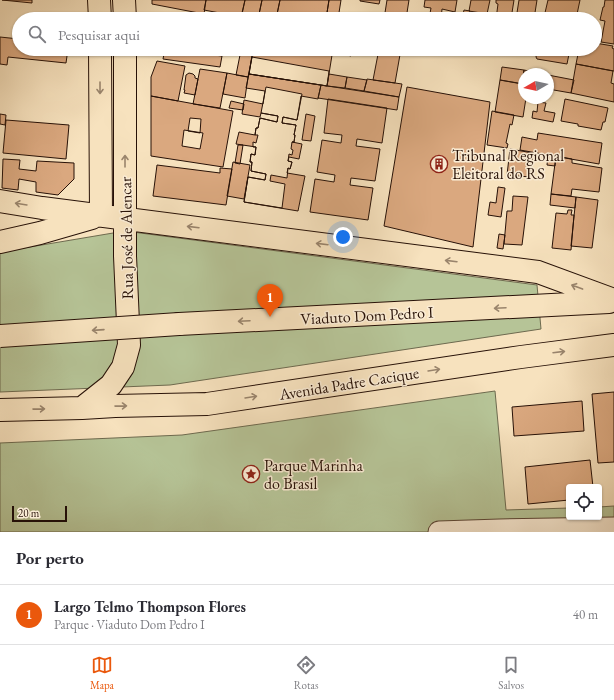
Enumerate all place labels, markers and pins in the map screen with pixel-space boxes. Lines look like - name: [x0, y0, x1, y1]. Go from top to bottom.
- place label: Tribunal Regional Eleitoral do RS: [452, 145, 564, 184]
- building icon: Tribunal Regional Eleitoral do RS: [429, 154, 449, 174]
- pin: 1: [257, 284, 283, 317]
- place label: Parque Marinha do Brasil: [264, 455, 363, 494]
- place icon: Parque Marinha do Brasil: [241, 464, 261, 484]

